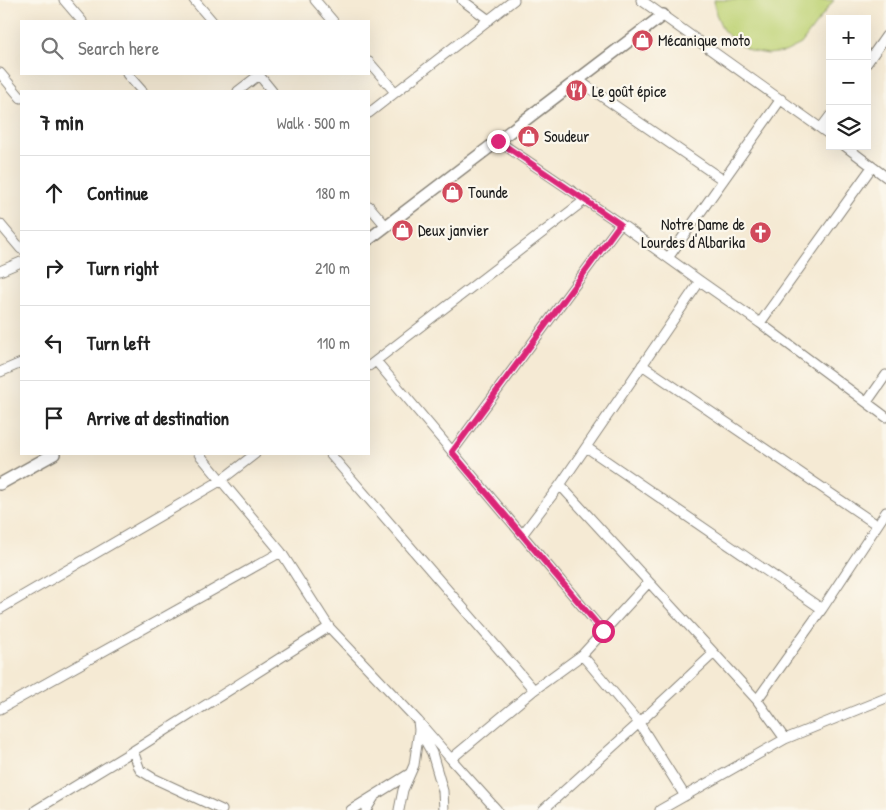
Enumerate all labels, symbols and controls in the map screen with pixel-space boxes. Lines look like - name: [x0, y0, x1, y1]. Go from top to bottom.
- map controls: [826, 15, 871, 150]
- button: +: [826, 15, 871, 60]
- search box: [20, 20, 370, 75]
- shop icon: Mécanique moto: [630, 28, 654, 52]
- place label: Mécanique moto: [658, 29, 751, 51]
- icon: search: [38, 34, 66, 62]
- text: Search here: [78, 35, 159, 61]
- button: −: [826, 60, 871, 105]
- restaurant icon: Le goût épice: [564, 79, 588, 103]
- place label: Le goût épice: [592, 80, 667, 102]
- button: layers: [826, 105, 871, 150]
- text: 7 min: [40, 108, 84, 137]
- text: Walk · 500 m: [277, 112, 350, 134]
- shop icon: Soudeur: [516, 124, 540, 148]
- place label: Soudeur: [544, 125, 589, 147]
- route end: [487, 130, 510, 153]
- icon: ahead: [40, 179, 68, 207]
- text: Continue: [87, 180, 148, 206]
- shop icon: Tounde: [440, 180, 464, 204]
- place label: Tounde: [468, 181, 509, 203]
- text: 180 m: [316, 182, 350, 204]
- place label: Notre Dame de Lourdes d'Albarika: [641, 213, 746, 253]
- shop icon: Deux janvier: [390, 218, 414, 242]
- place label: Deux janvier: [418, 219, 489, 241]
- church icon: Notre Dame de Lourdes d'Albarika: [749, 221, 773, 245]
- icon: right: [40, 254, 68, 282]
- text: Turn right: [87, 255, 158, 281]
- text: 210 m: [315, 257, 350, 279]
- icon: left: [40, 329, 68, 357]
- text: Turn left: [87, 330, 150, 356]
- text: 110 m: [317, 332, 350, 354]
- icon: arrive: [40, 404, 68, 432]
- text: Arrive at destination: [87, 405, 229, 431]
- route start: [592, 620, 615, 643]

